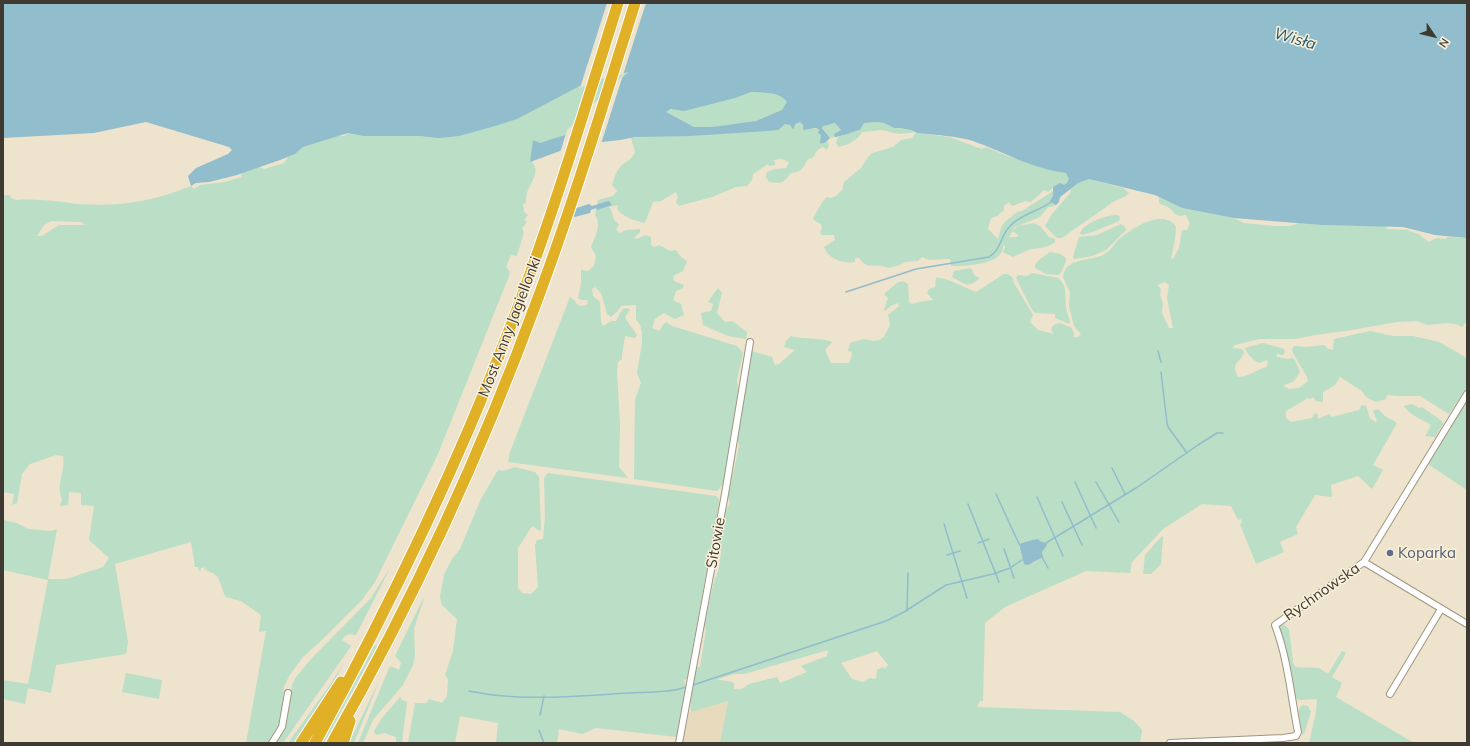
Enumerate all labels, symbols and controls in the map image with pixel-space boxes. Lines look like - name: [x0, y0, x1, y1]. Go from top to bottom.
- north arrow: [1414, 16, 1454, 56]
- water label: Wisła: [1272, 24, 1318, 54]
- text: N: [1436, 35, 1452, 50]
- street label: Most Anny Jagiellonki: [475, 254, 545, 400]
- street label: Sitowie: [703, 516, 729, 570]
- place label: Koparka: [1398, 544, 1456, 562]
- marker: Koparka: [1385, 548, 1395, 558]
- street label: Rychnowska: [1281, 559, 1363, 625]

